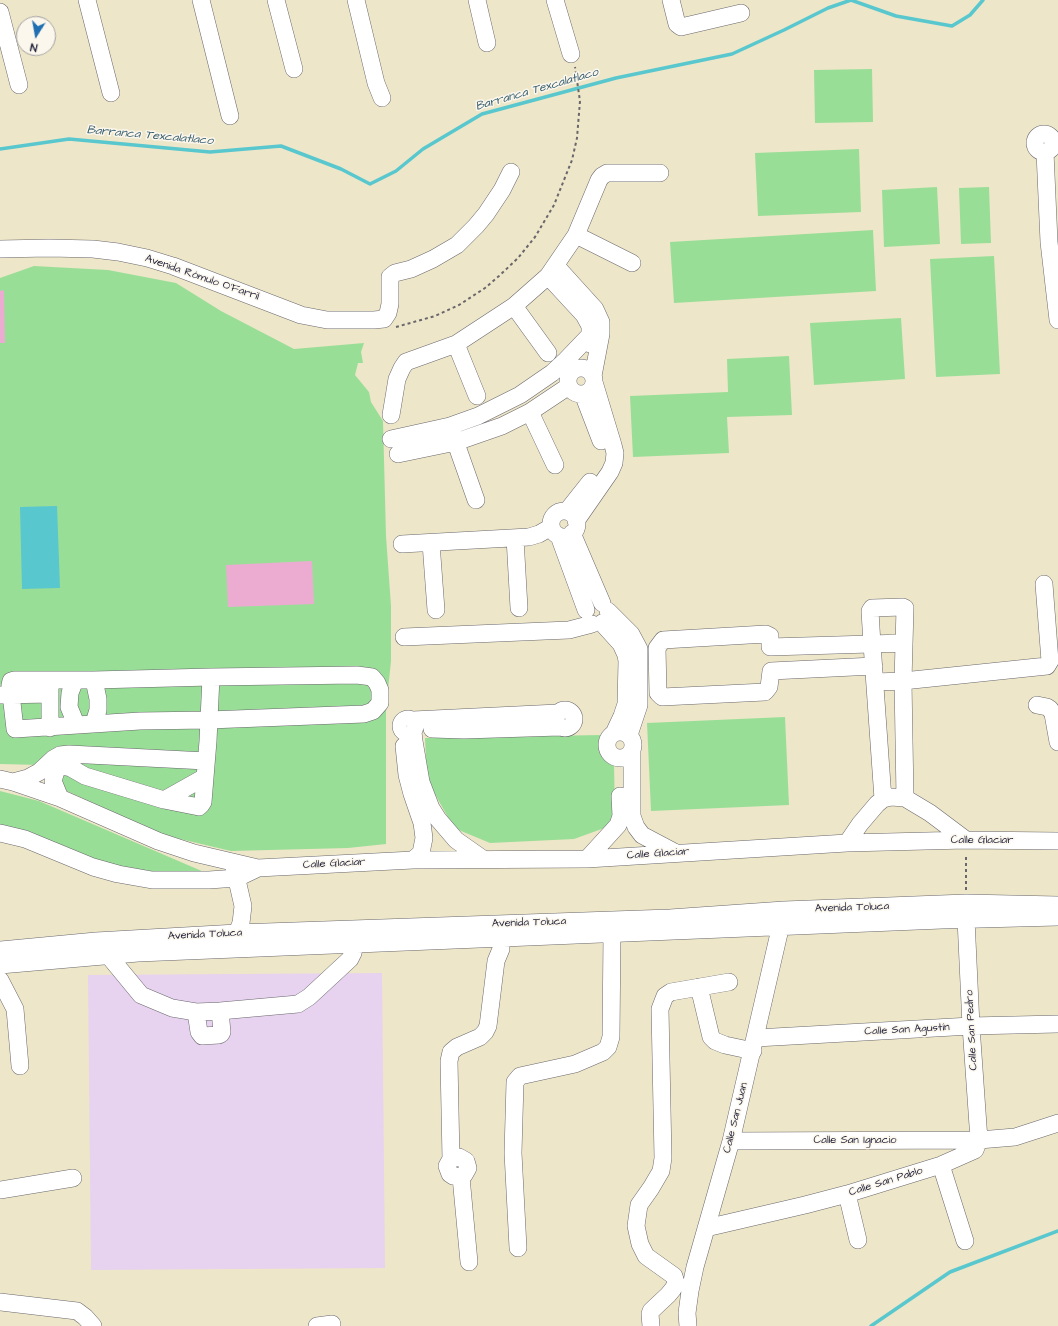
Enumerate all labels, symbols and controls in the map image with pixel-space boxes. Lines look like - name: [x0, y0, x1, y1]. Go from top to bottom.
- north arrow: [16, 16, 56, 56]
- text: N: [29, 39, 39, 55]
- water label: Barranca Texcalatlaco: [474, 66, 600, 114]
- water label: Barranca Texcalatlaco: [86, 123, 214, 149]
- street label: Avenida Rómulo O'Farril: [143, 252, 261, 304]
- street label: Calle Glaciar: [951, 834, 1013, 848]
- street label: Calle Glaciar: [626, 845, 690, 863]
- street label: Calle Glaciar: [302, 856, 366, 872]
- street label: Avenida Toluca: [815, 900, 889, 916]
- street label: Avenida Toluca: [492, 915, 566, 931]
- street label: Avenida Toluca: [167, 926, 243, 944]
- street label: Calle San Pedro: [963, 989, 981, 1071]
- street label: Calle San Agustín: [864, 1021, 950, 1039]
- street label: Calle San Juan: [721, 1081, 751, 1155]
- street label: Calle San Ignacio: [813, 1134, 897, 1148]
- street label: Calle San Pablo: [848, 1165, 924, 1199]

